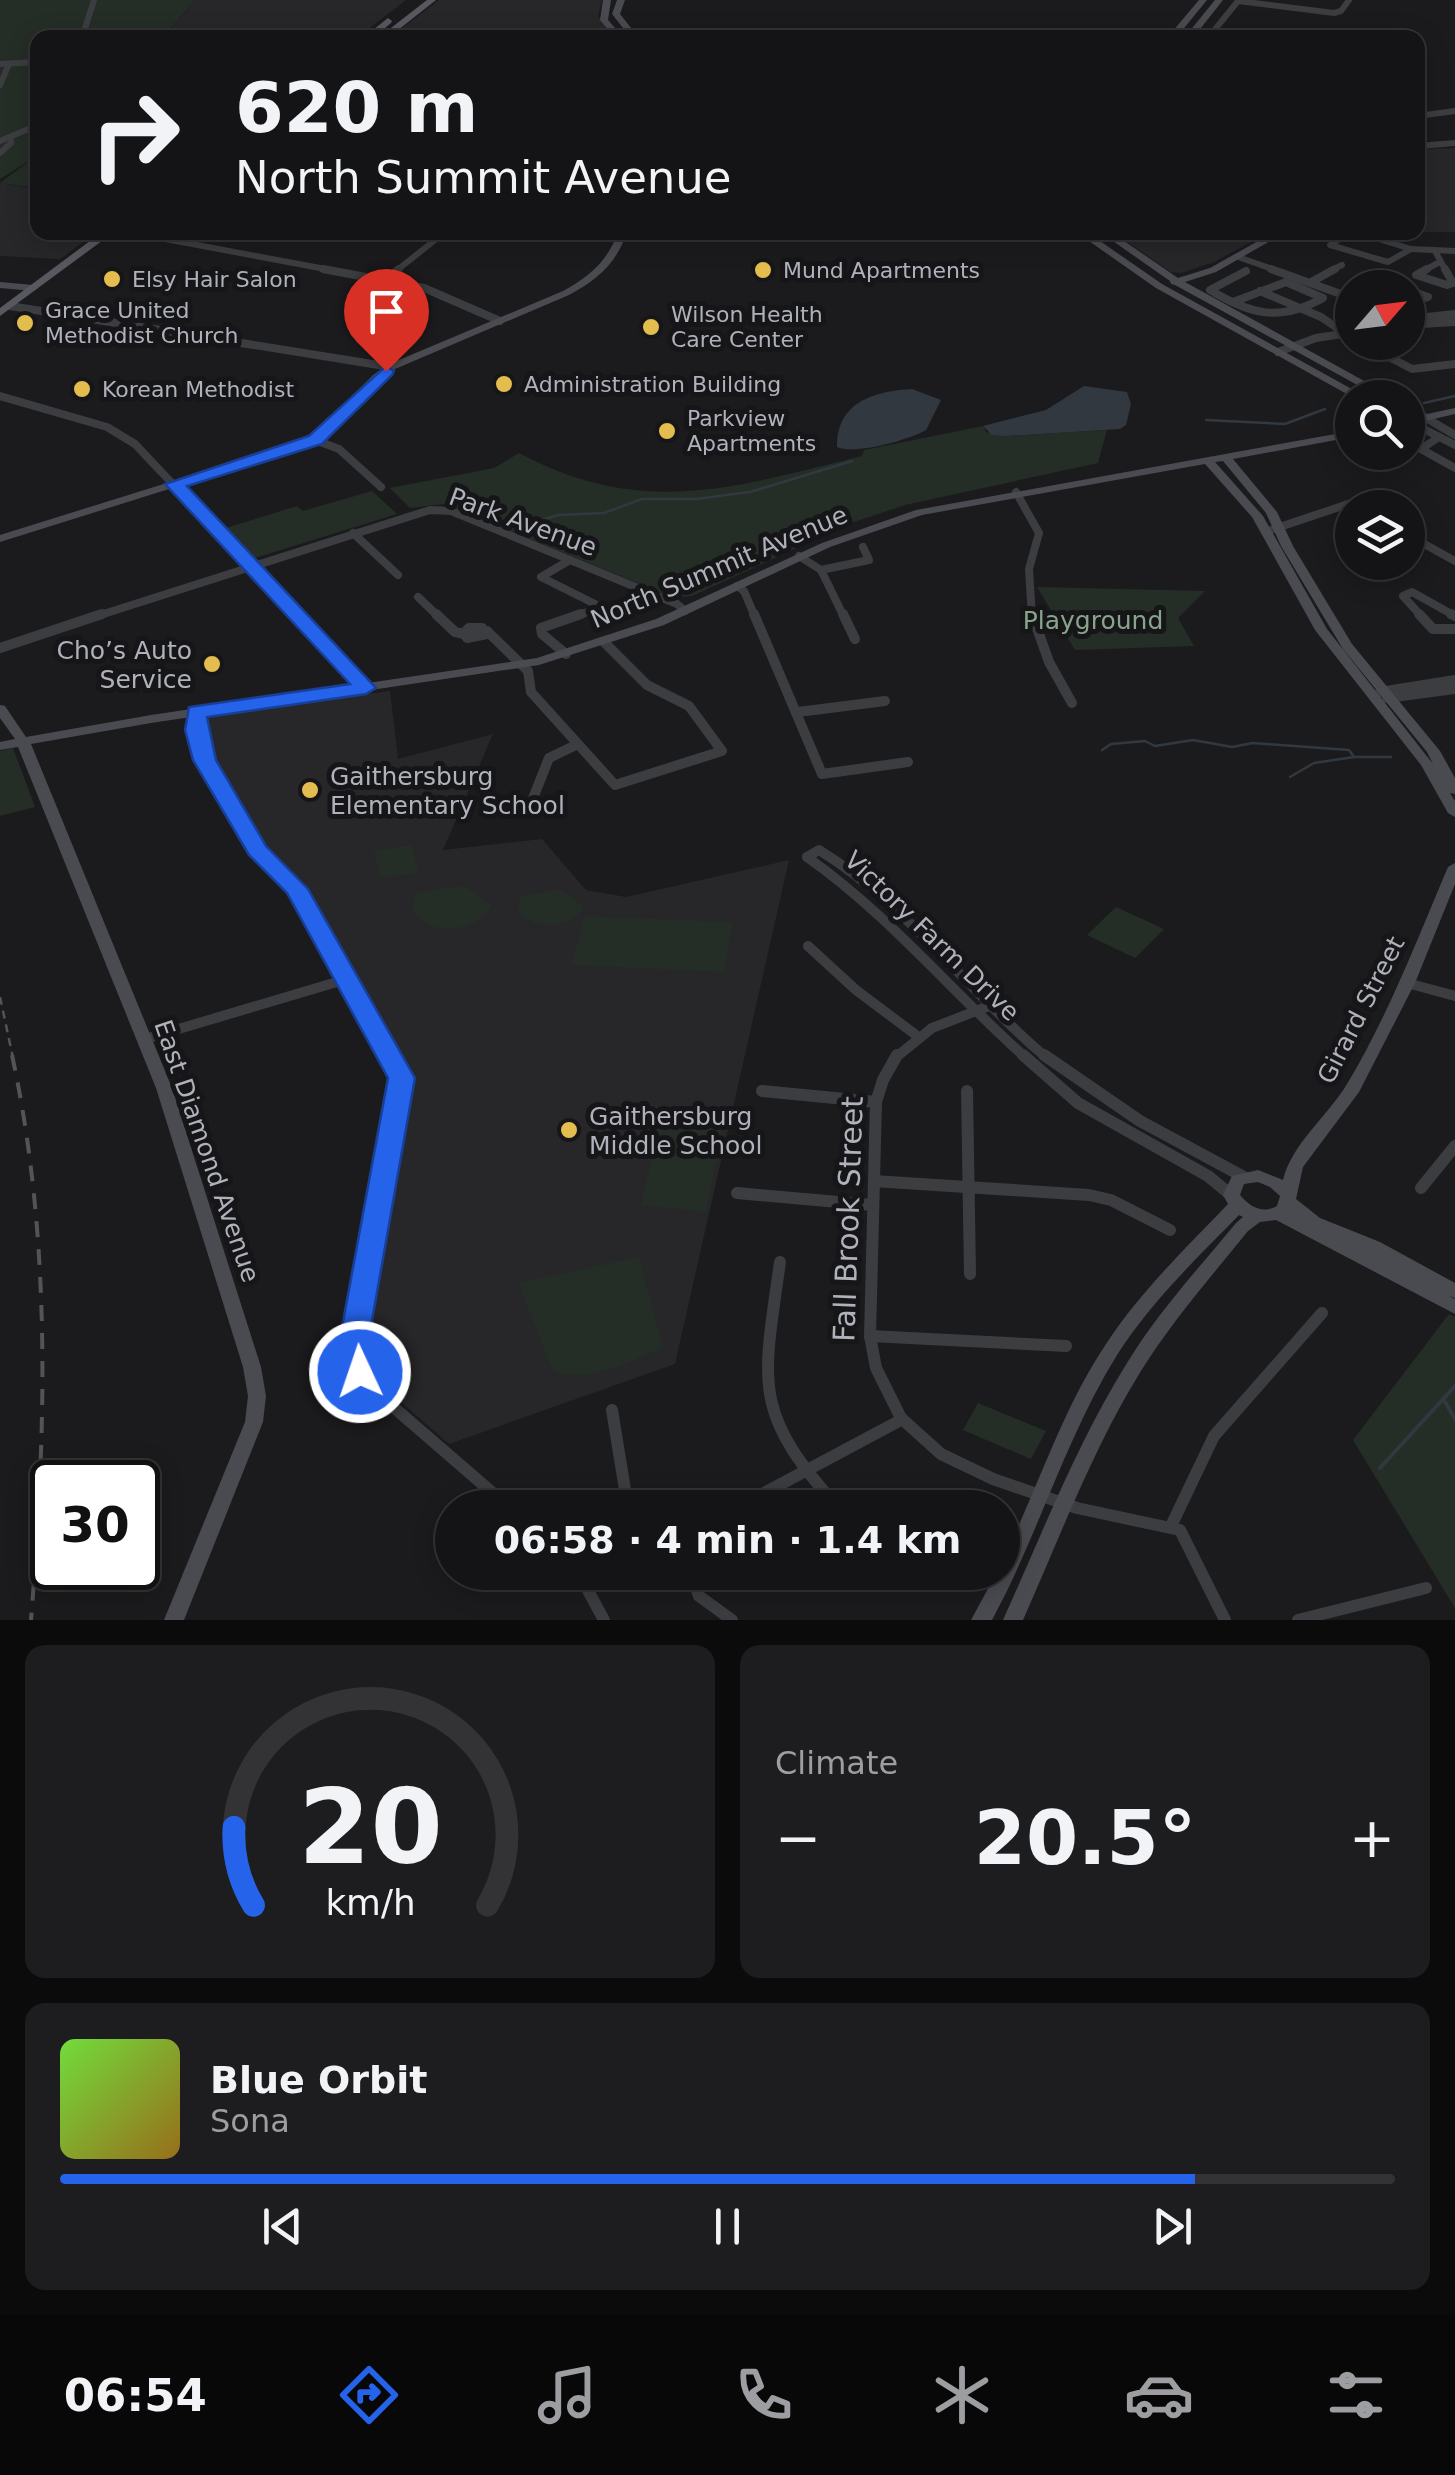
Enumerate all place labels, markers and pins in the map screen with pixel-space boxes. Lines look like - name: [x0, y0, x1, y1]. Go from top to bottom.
- place label: Mund Apartments: [783, 258, 980, 283]
- marker: Mund Apartments: [752, 259, 774, 281]
- place label: Elsy Hair Salon: [132, 267, 297, 292]
- marker: Elsy Hair Salon: [101, 268, 123, 290]
- pin: [344, 269, 429, 372]
- place label: Grace United Methodist Church: [45, 298, 239, 348]
- place label: Wilson Health Care Center: [671, 302, 823, 352]
- marker: Grace United Methodist Church: [14, 312, 36, 334]
- marker: Wilson Health Care Center: [640, 316, 662, 338]
- place label: Administration Building: [524, 372, 781, 397]
- marker: Administration Building: [493, 373, 515, 395]
- place label: Korean Methodist: [102, 377, 294, 402]
- marker: Korean Methodist: [71, 378, 93, 400]
- place label: Parkview Apartments: [687, 406, 816, 456]
- marker: Parkview Apartments: [656, 420, 678, 442]
- place label: Cho’s Auto Service: [56, 636, 192, 694]
- marker: Cho’s Auto Service: [201, 653, 223, 675]
- place label: Gaithersburg Elementary School: [330, 762, 565, 820]
- marker: Gaithersburg Elementary School: [299, 779, 321, 801]
- place label: Gaithersburg Middle School: [589, 1102, 763, 1160]
- marker: Gaithersburg Middle School: [558, 1119, 580, 1141]

